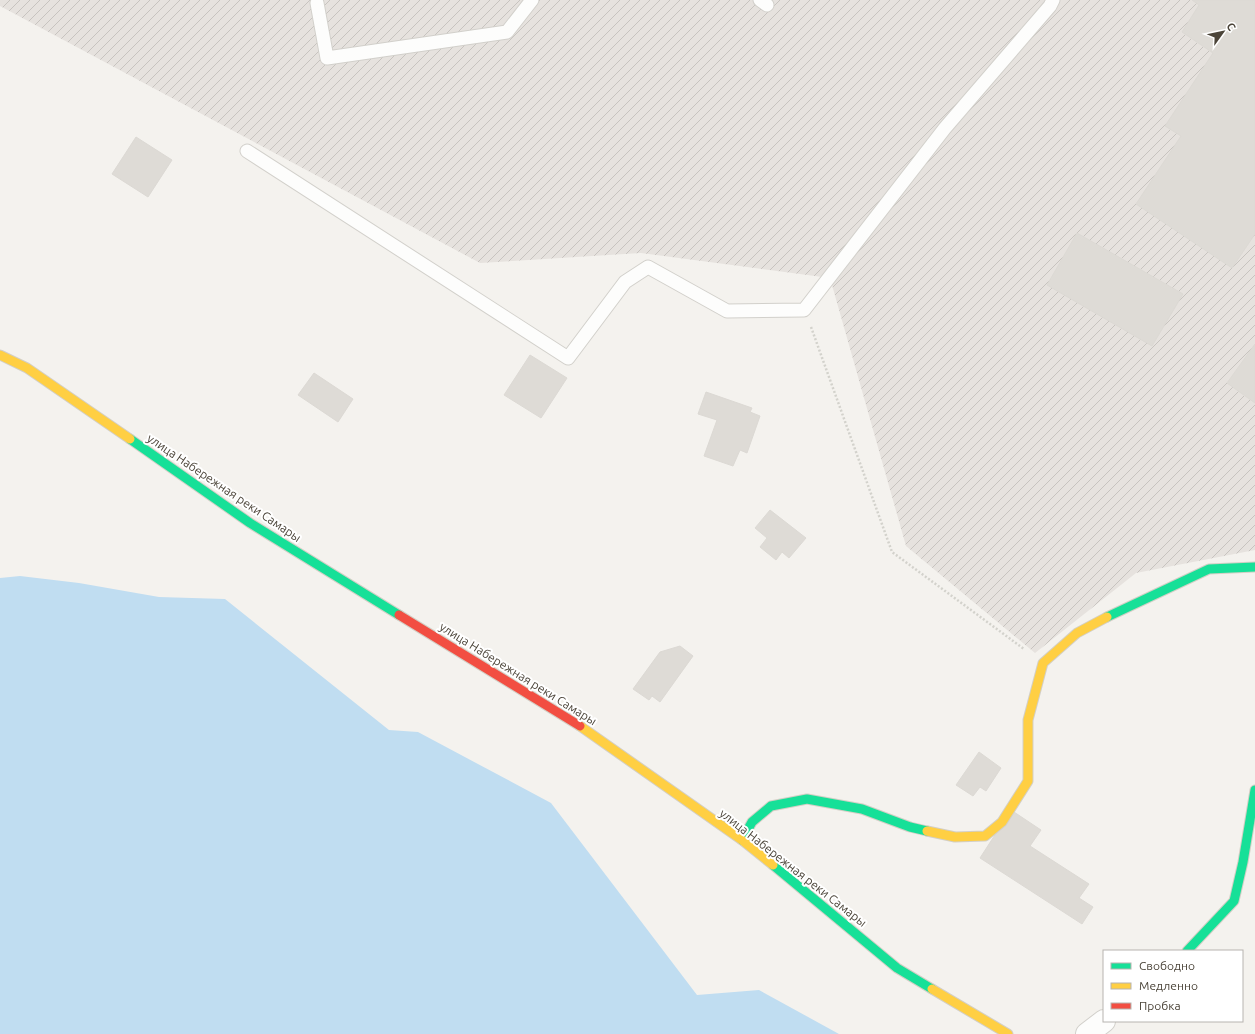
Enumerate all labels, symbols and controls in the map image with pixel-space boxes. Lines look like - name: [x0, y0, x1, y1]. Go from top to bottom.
- north arrow: [1203, 12, 1243, 52]
- text: С: [1224, 20, 1238, 33]
- street label: улица Набережная реки Самары: [145, 431, 304, 544]
- street label: улица Набережная реки Самары: [437, 620, 599, 728]
- street label: улица Набережная реки Самары: [717, 806, 869, 929]
- legend: [1103, 950, 1243, 1022]
- text: Свободно: [1139, 959, 1195, 972]
- text: Медленно: [1139, 979, 1198, 992]
- text: Пробка: [1139, 999, 1181, 1012]

